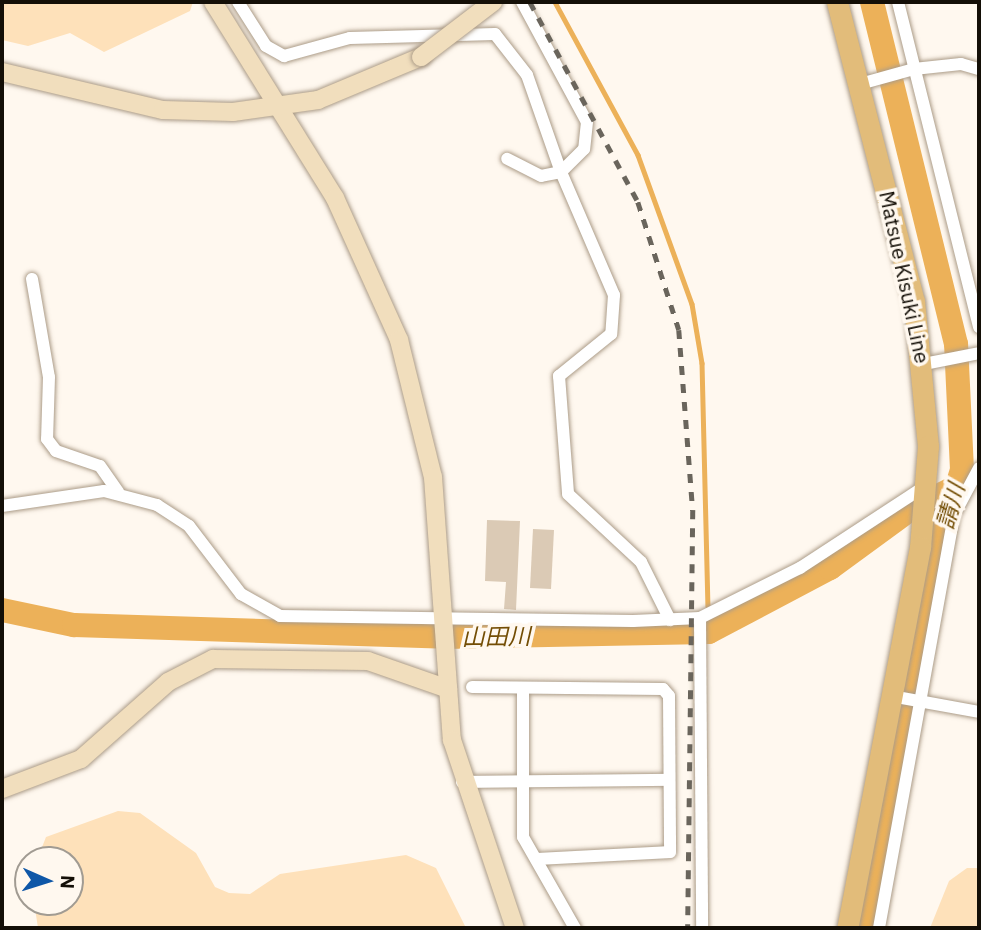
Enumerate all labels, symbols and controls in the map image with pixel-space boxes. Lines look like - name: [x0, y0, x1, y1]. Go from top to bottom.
- street label: Matsue Kisuki Line: [874, 189, 936, 365]
- water label: 請川: [930, 480, 970, 532]
- water label: 山田川: [461, 622, 531, 650]
- north arrow: [14, 846, 84, 916]
- text: N: [56, 874, 80, 889]

